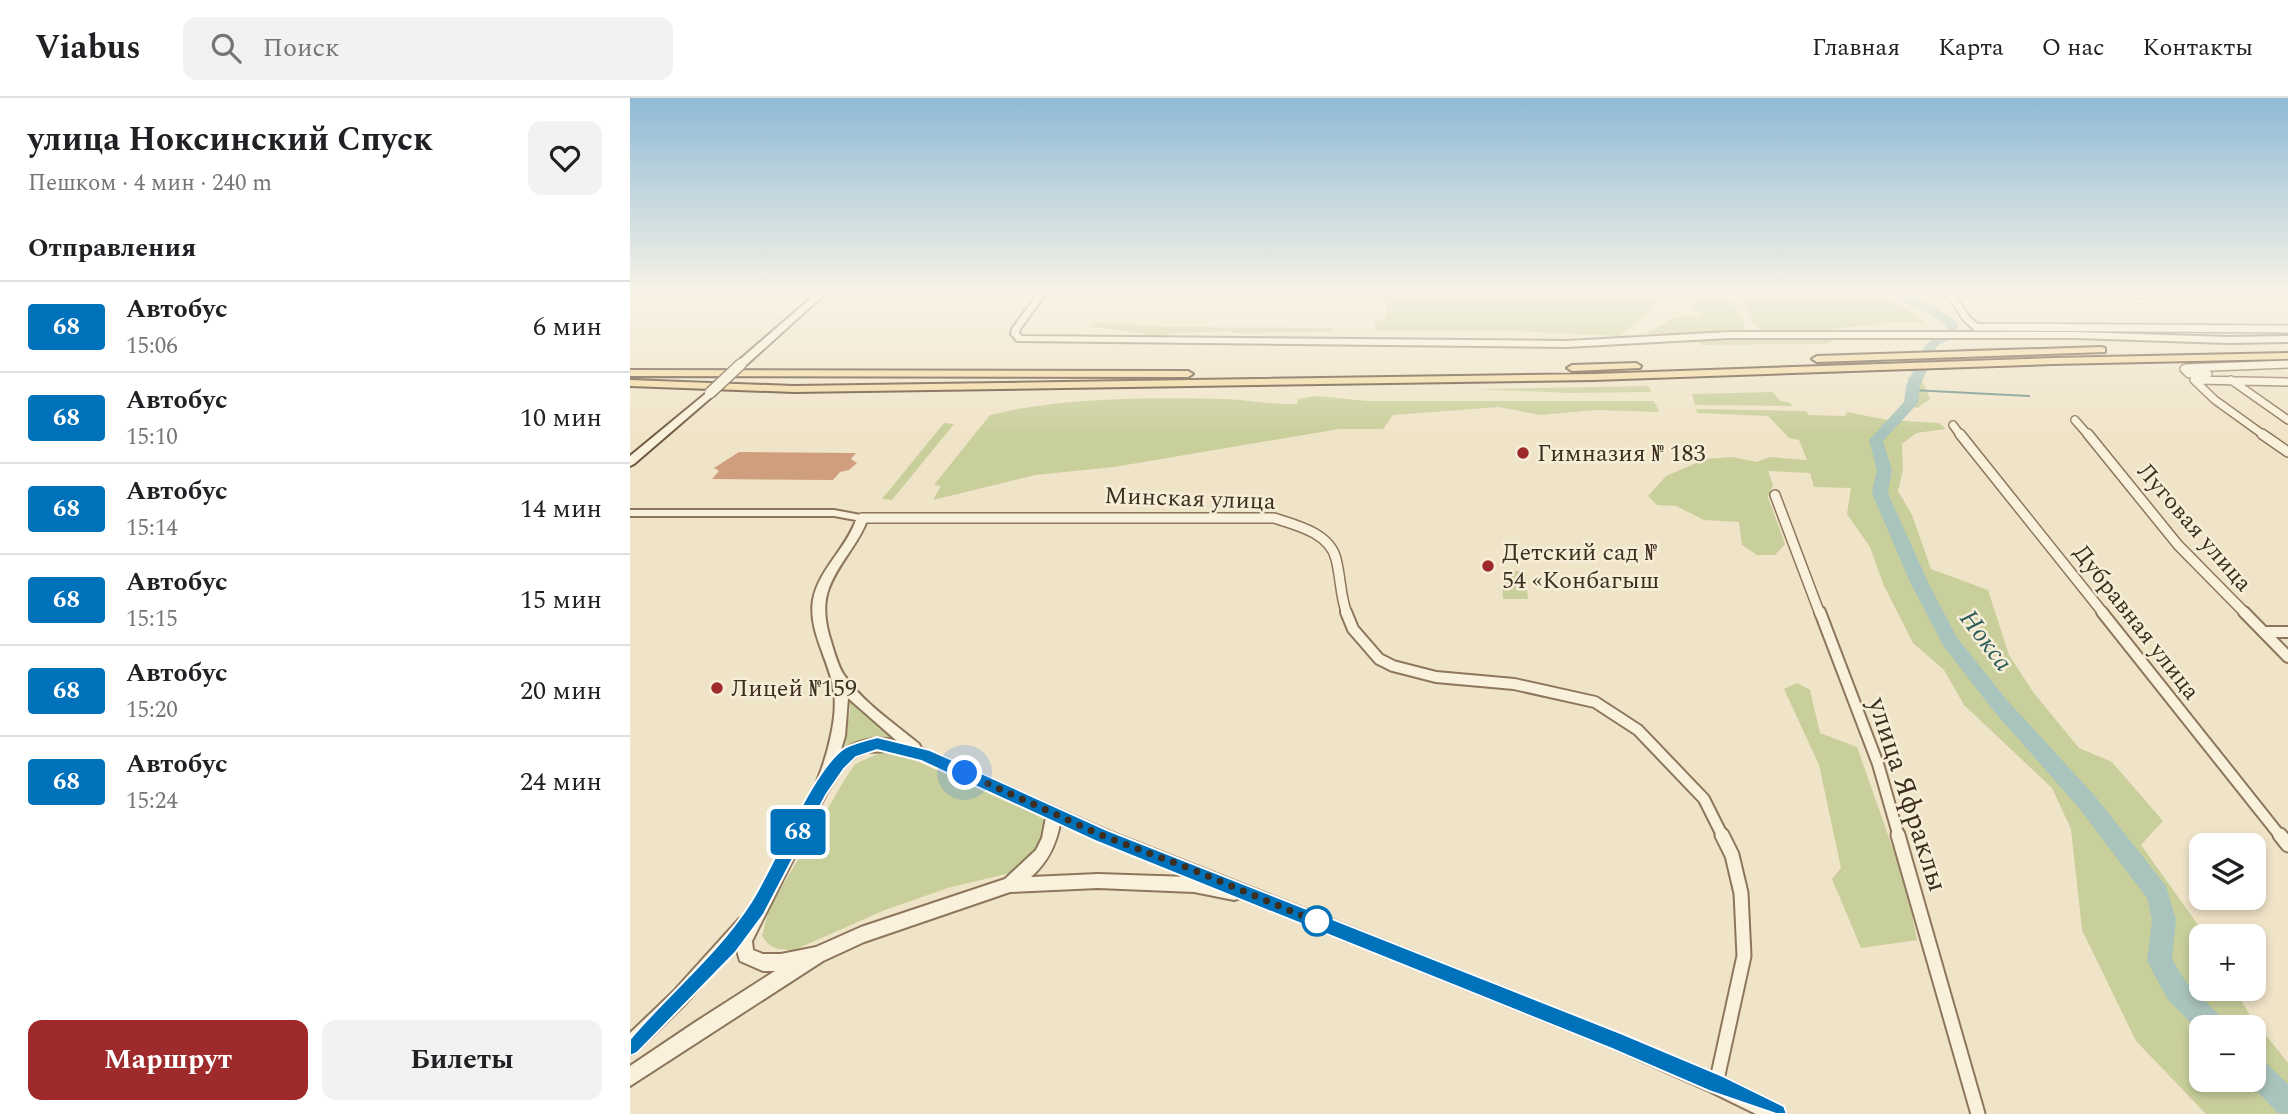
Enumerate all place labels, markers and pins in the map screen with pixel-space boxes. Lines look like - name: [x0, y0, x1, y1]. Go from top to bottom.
- place label: Гимназия № 183: [1537, 436, 1706, 472]
- marker: Гимназия № 183: [1515, 445, 1531, 461]
- place label: Детский сад № 54 «Конбагыш: [1502, 535, 1659, 599]
- marker: Детский сад № 54 «Конбагыш: [1480, 558, 1496, 574]
- place label: Лицей №159: [731, 671, 857, 707]
- marker: Лицей №159: [709, 680, 725, 696]
- unlabelled marker: [1302, 906, 1332, 936]

